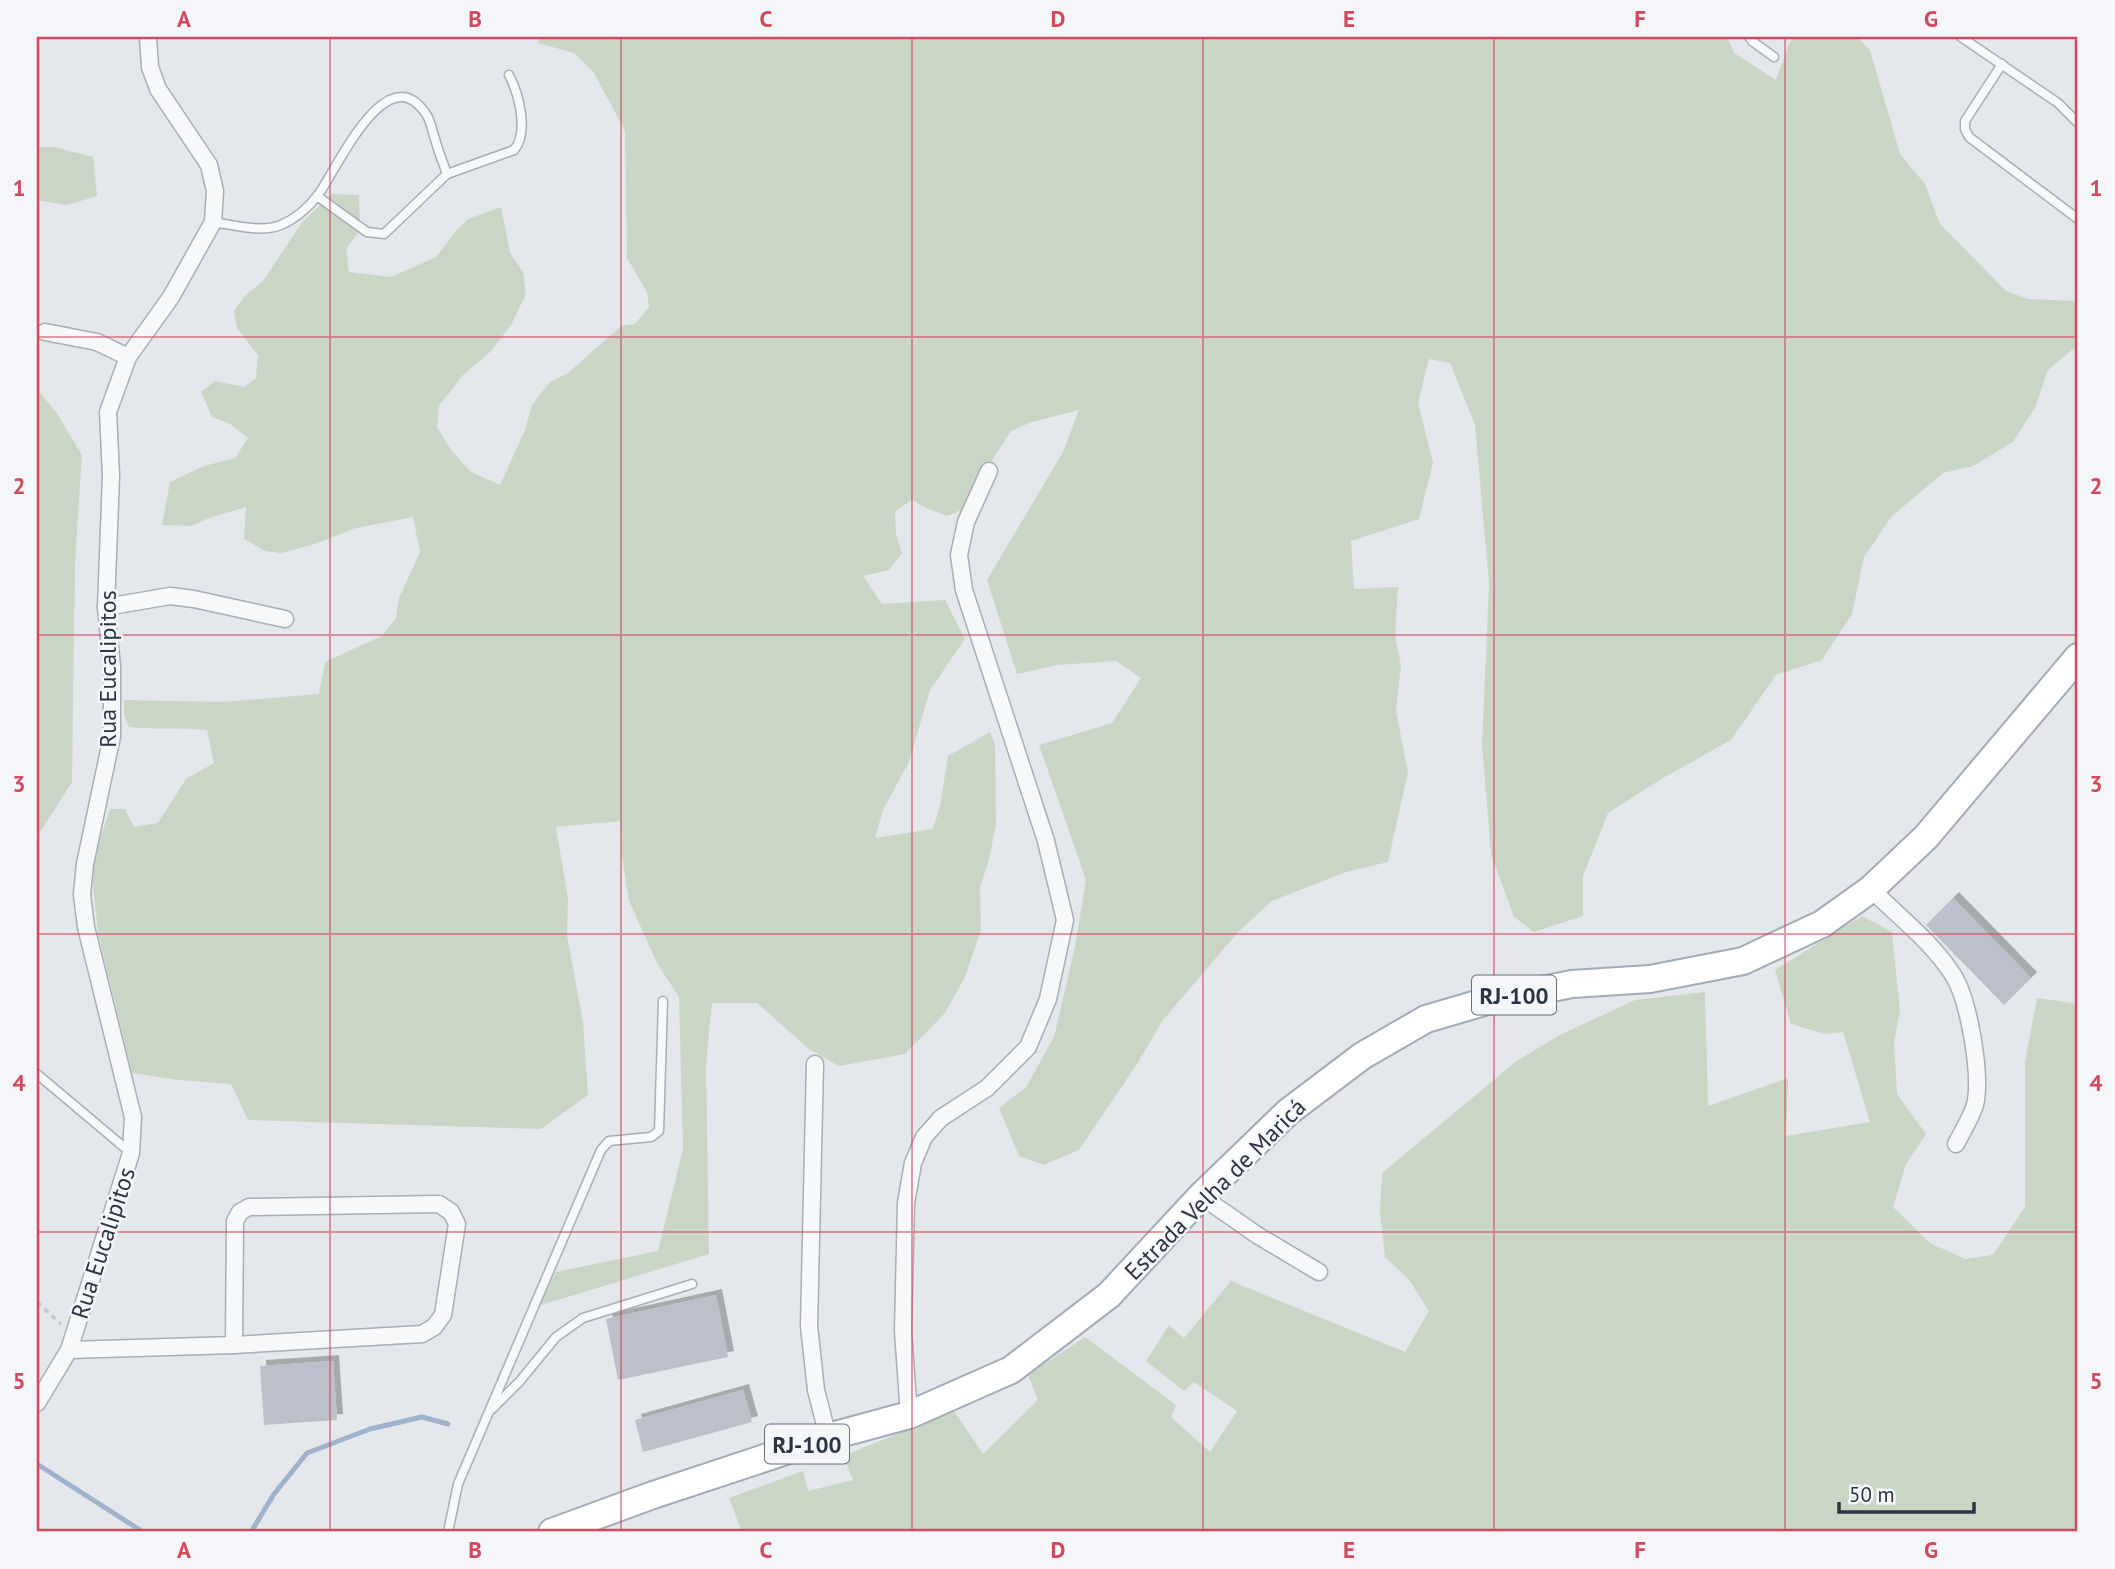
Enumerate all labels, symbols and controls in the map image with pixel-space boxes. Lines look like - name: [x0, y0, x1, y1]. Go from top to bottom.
- text: A: [177, 4, 191, 33]
- text: B: [468, 4, 482, 33]
- text: C: [760, 4, 773, 33]
- text: D: [1051, 4, 1065, 33]
- text: E: [1343, 4, 1355, 33]
- text: F: [1634, 4, 1646, 33]
- text: G: [1924, 4, 1938, 33]
- text: 1: [12, 173, 26, 202]
- text: 1: [2089, 173, 2103, 202]
- text: 2: [12, 471, 26, 500]
- text: 2: [2089, 471, 2103, 500]
- street label: Rua Eucalipitos: [92, 590, 123, 748]
- text: 3: [12, 769, 26, 798]
- text: 3: [2089, 769, 2103, 798]
- road number: RJ-100: [1472, 976, 1556, 1014]
- text: 4: [12, 1068, 26, 1097]
- text: 4: [2089, 1068, 2103, 1097]
- street label: Estrada Velha de Maricá: [1118, 1092, 1312, 1286]
- street label: Rua Eucalipitos: [64, 1163, 142, 1323]
- text: 5: [12, 1366, 26, 1395]
- text: 5: [2089, 1366, 2103, 1395]
- road number: RJ-100: [765, 1424, 849, 1464]
- scale bar: [1839, 1471, 1973, 1515]
- text: 50 m: [1849, 1481, 1895, 1508]
- text: A: [177, 1535, 191, 1564]
- text: B: [468, 1535, 482, 1564]
- text: C: [760, 1535, 773, 1564]
- text: D: [1051, 1535, 1065, 1564]
- text: E: [1343, 1535, 1355, 1564]
- text: F: [1634, 1535, 1646, 1564]
- text: G: [1924, 1535, 1938, 1564]

